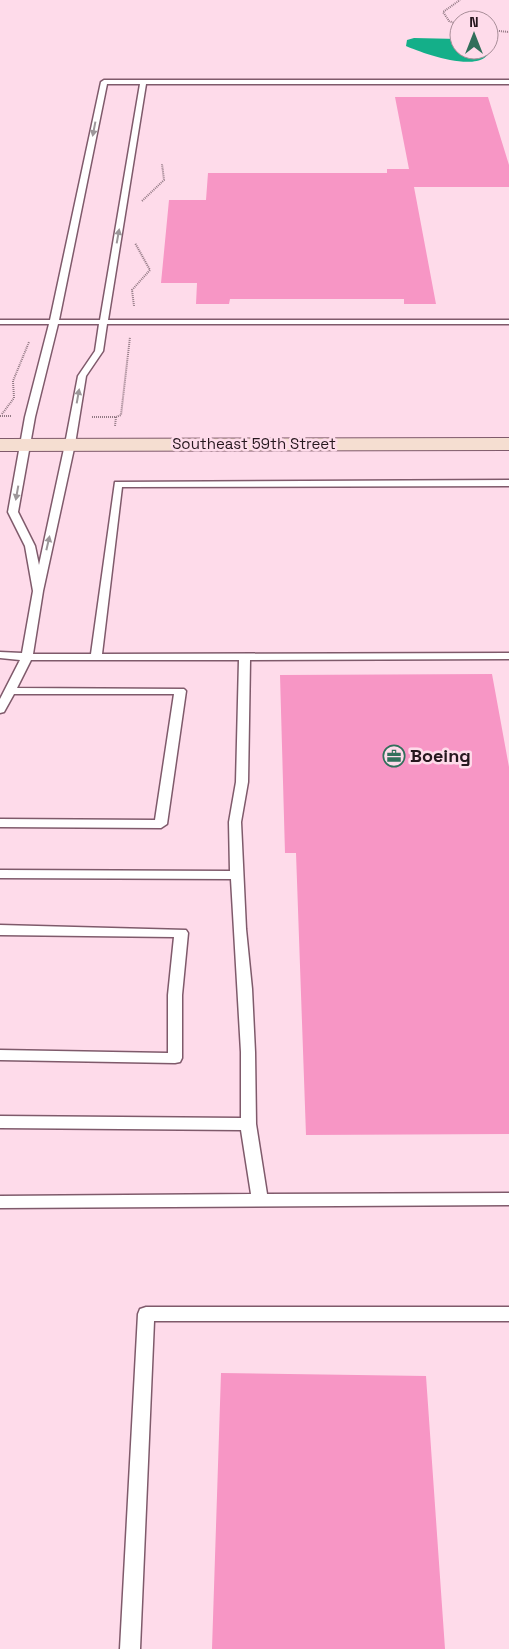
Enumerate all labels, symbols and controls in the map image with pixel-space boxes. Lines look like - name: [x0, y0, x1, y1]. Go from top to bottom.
- north arrow: [449, 10, 499, 60]
- text: N: [469, 13, 479, 31]
- one-way arrow: [90, 122, 98, 137]
- one-way arrow: [114, 228, 122, 244]
- one-way arrow: [75, 388, 83, 404]
- street label: Southeast 59th Street: [172, 434, 336, 453]
- one-way arrow: [12, 485, 20, 501]
- one-way arrow: [44, 536, 52, 551]
- office icon: Boeing: [382, 744, 406, 768]
- place label: Boeing: [410, 744, 471, 767]

